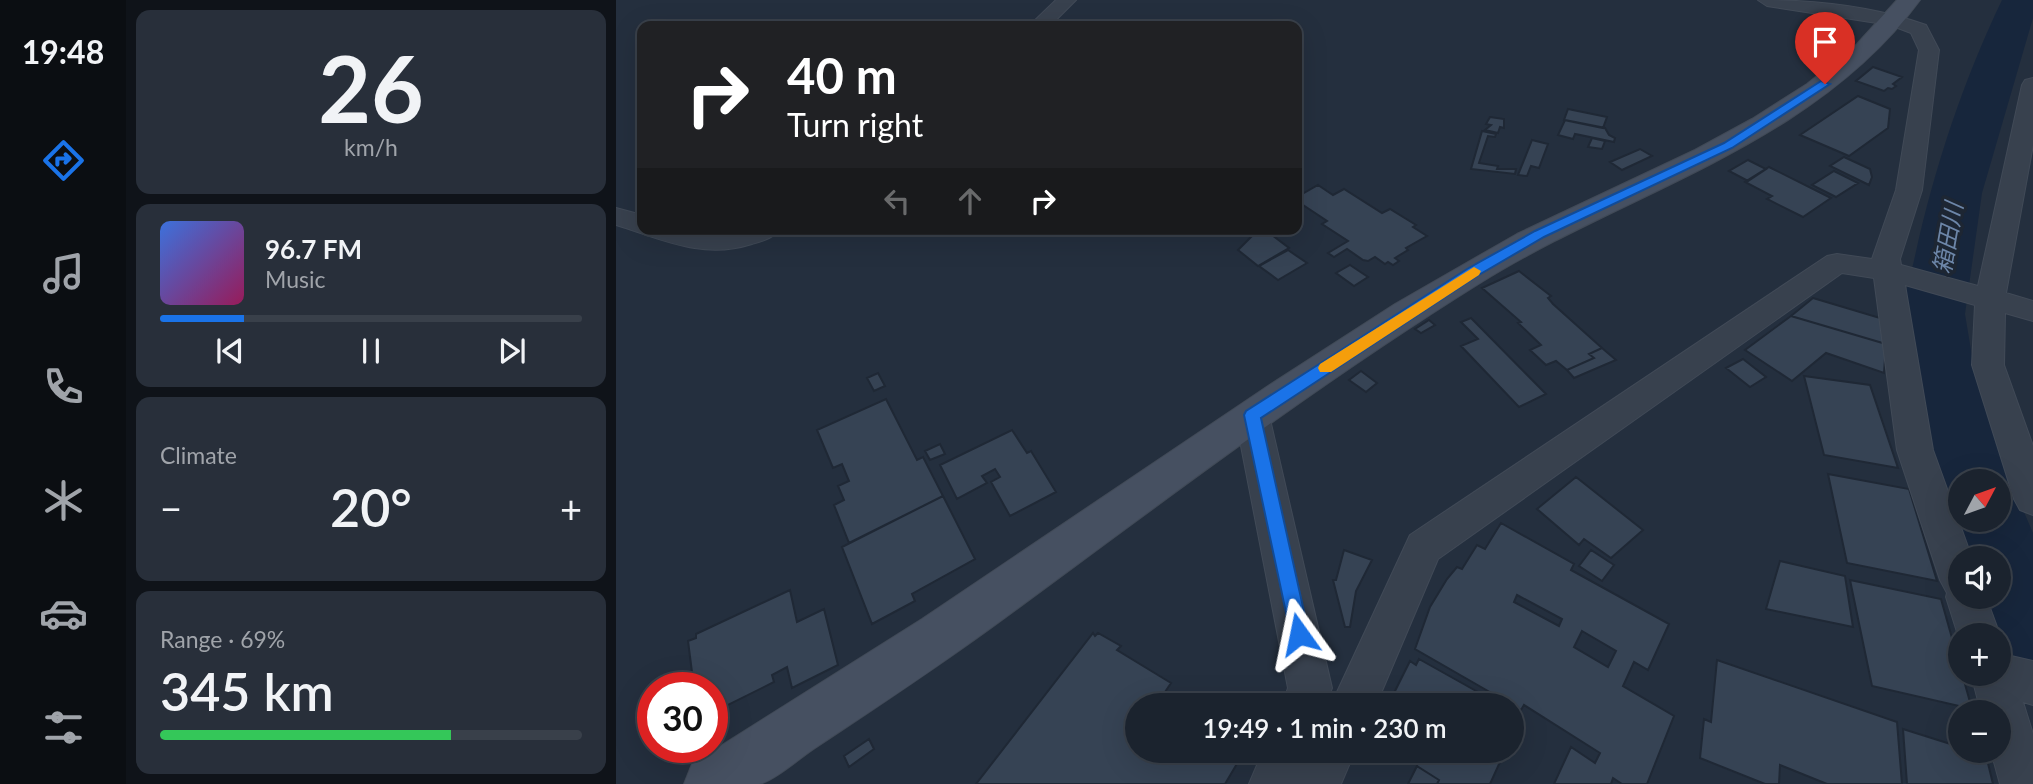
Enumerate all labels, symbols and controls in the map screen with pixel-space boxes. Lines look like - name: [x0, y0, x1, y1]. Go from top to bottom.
- pin: [1795, 12.0, 1855, 84]
- icon: arrive: [1806, 23, 1844, 61]
- text: 19:48: [22, 32, 104, 71]
- text: 26: [318, 33, 424, 142]
- text: 40 m: [787, 46, 897, 104]
- icon: right: [672, 49, 763, 140]
- text: Turn right: [787, 105, 923, 144]
- text: km/h: [344, 133, 398, 161]
- icon: directions: [39, 136, 88, 185]
- icon: left: [878, 182, 916, 220]
- icon: ahead: [951, 182, 989, 220]
- icon: right: [1024, 182, 1062, 220]
- water label: 箱田川: [1926, 197, 1968, 276]
- text: 96.7 FM: [265, 233, 362, 265]
- icon: music: [39, 249, 88, 298]
- text: Music: [265, 265, 325, 293]
- icon: previous: [211, 332, 249, 370]
- icon: pause: [352, 332, 390, 370]
- icon: next: [493, 332, 531, 370]
- icon: phone: [39, 362, 88, 411]
- text: Climate: [160, 441, 237, 469]
- north arrow: [1948, 469, 2011, 532]
- map controls: [1948, 469, 2011, 763]
- icon: climate: [39, 476, 88, 525]
- text: 20°: [330, 476, 412, 538]
- text: −: [160, 485, 182, 531]
- text: +: [560, 485, 582, 531]
- button: sound: [1948, 546, 2011, 609]
- icon: car: [39, 589, 88, 638]
- position arrow: [1262, 597, 1336, 671]
- button: +: [1948, 623, 2011, 686]
- text: Range · 69%: [160, 625, 285, 653]
- text: 345 km: [160, 660, 334, 722]
- speed limit sign: 30: [637, 672, 728, 763]
- button: −: [1948, 700, 2011, 763]
- icon: filters: [39, 703, 88, 752]
- text: 19:49 · 1 min · 230 m: [1202, 712, 1447, 744]

